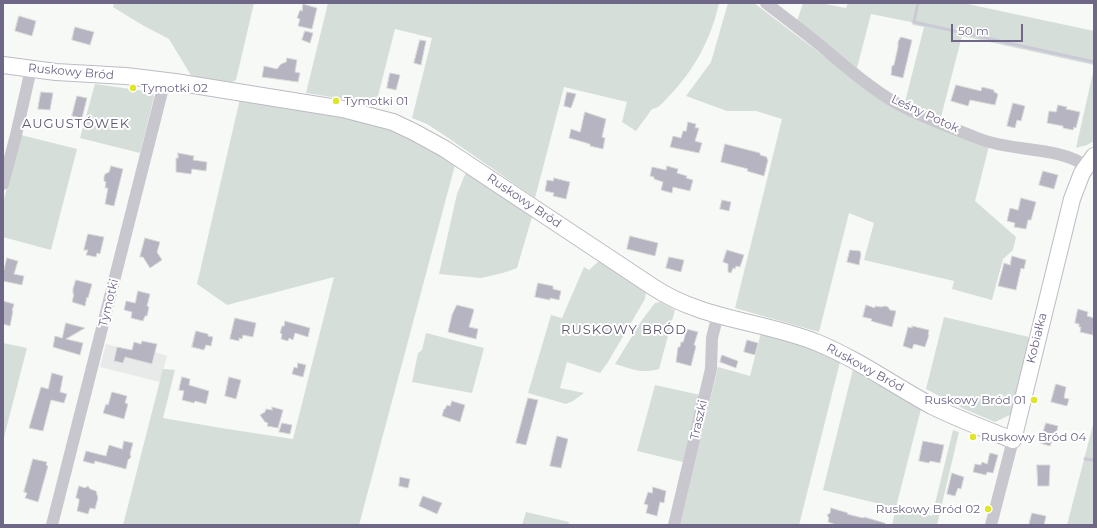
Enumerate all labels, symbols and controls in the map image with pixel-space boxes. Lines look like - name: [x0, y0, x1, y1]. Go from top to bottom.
- scale bar: [953, 16, 1025, 42]
- text: 50 m: [958, 23, 989, 38]
- street label: Ruskowy Bród: [27, 61, 115, 83]
- place label: Tymotki 02: [141, 81, 208, 95]
- marker: Tymotki 02: [128, 83, 138, 93]
- street label: Leśny Potok: [889, 92, 961, 136]
- place label: Tymotki 01: [344, 94, 408, 108]
- marker: Tymotki 01: [331, 96, 341, 106]
- district label: AUGUSTÓWEK: [22, 116, 130, 132]
- street label: Ruskowy Bród: [484, 171, 564, 231]
- street label: Tymotki: [96, 278, 122, 328]
- street label: Kobiałka: [1024, 311, 1050, 365]
- district label: RUSKOWY BRÓD: [561, 322, 687, 338]
- street label: Ruskowy Bród: [824, 341, 906, 395]
- place label: Ruskowy Bród 01: [924, 393, 1026, 407]
- marker: Ruskowy Bród 01: [1029, 395, 1039, 405]
- street label: Traszki: [687, 399, 711, 441]
- place label: Ruskowy Bród 04: [981, 430, 1086, 444]
- marker: Ruskowy Bród 04: [968, 432, 978, 442]
- place label: Ruskowy Bród 02: [876, 502, 980, 516]
- marker: Ruskowy Bród 02: [983, 504, 993, 514]

